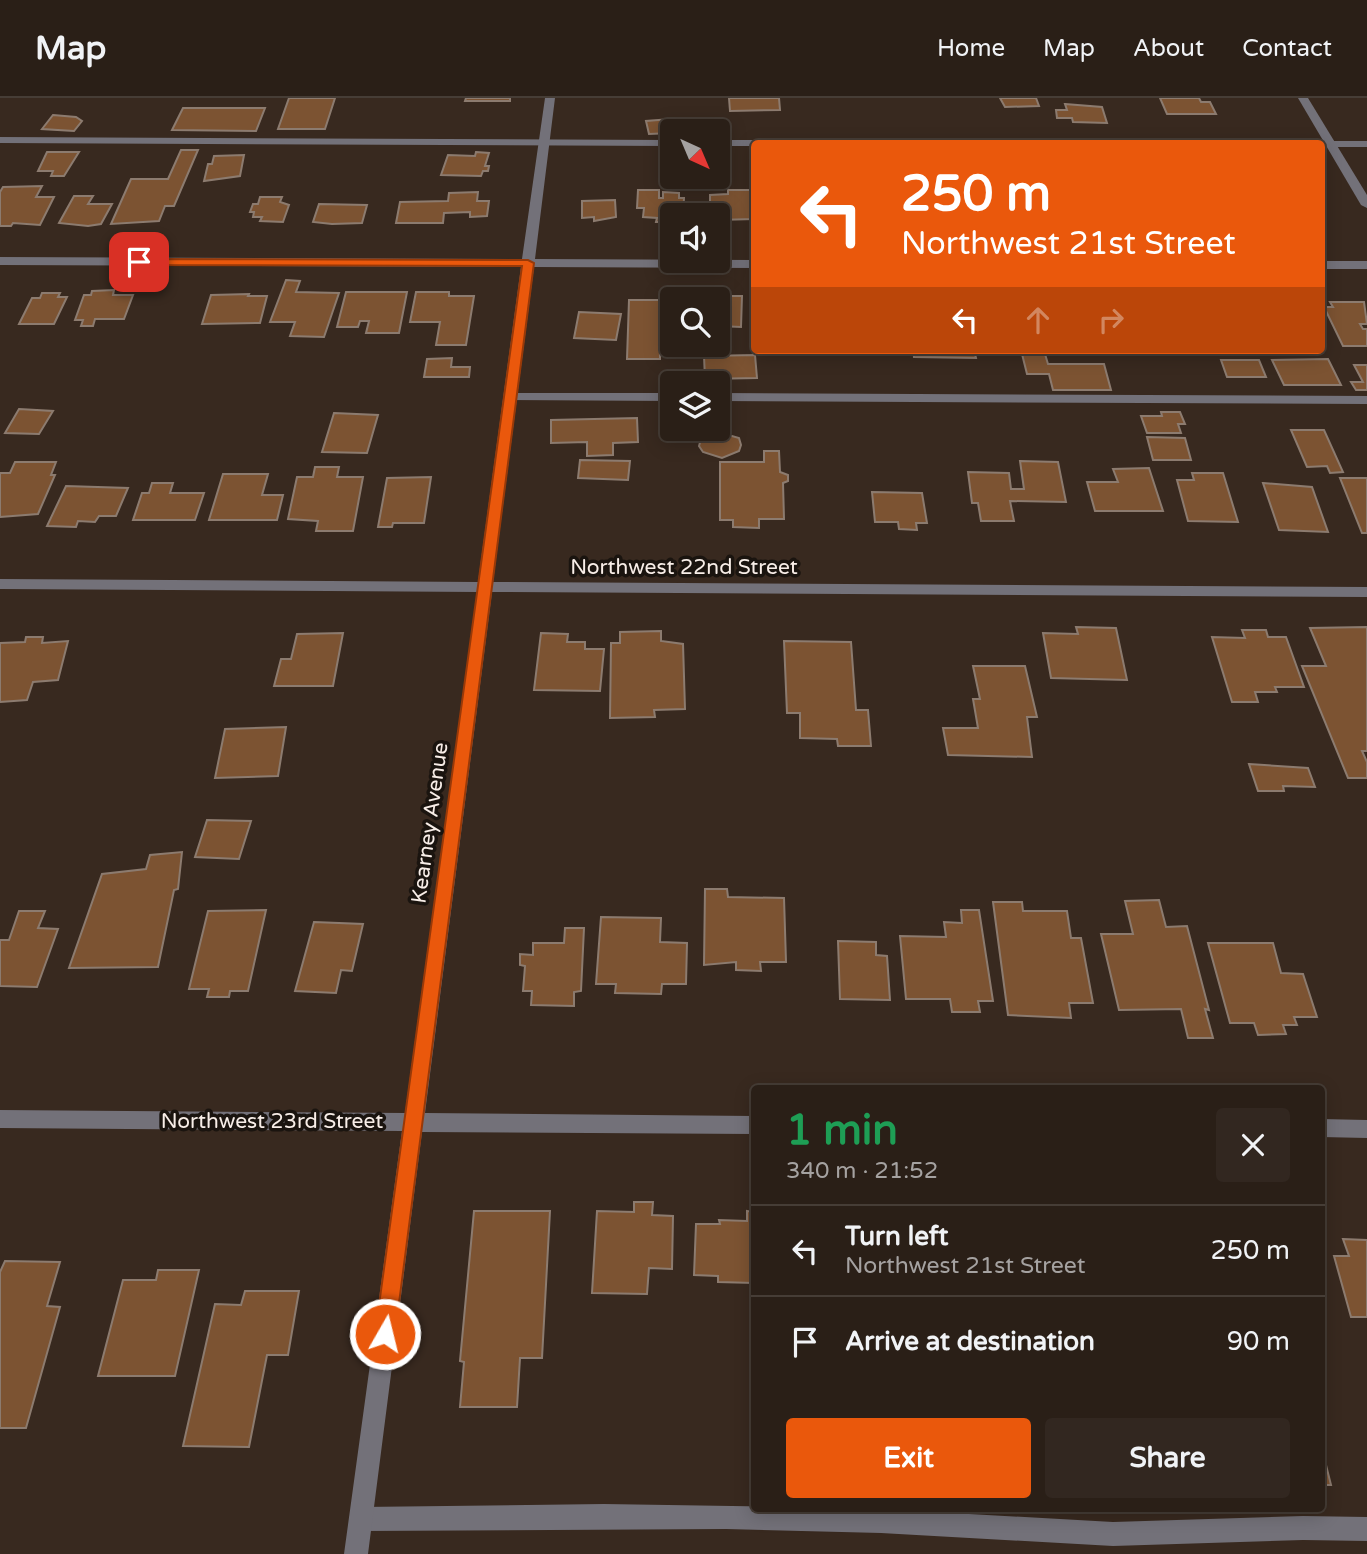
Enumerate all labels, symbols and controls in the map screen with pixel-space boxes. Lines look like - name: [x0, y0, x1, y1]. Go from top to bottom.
- text: Map: [35, 29, 106, 68]
- text: Home: [937, 34, 1005, 63]
- text: Map: [1043, 34, 1095, 63]
- text: About: [1133, 34, 1204, 63]
- text: Contact: [1242, 34, 1332, 63]
- north arrow: [660, 119, 730, 189]
- map controls: [660, 119, 730, 441]
- text: 250 m: [901, 165, 1051, 224]
- icon: left: [786, 168, 877, 259]
- button: sound: [660, 203, 730, 273]
- text: Northwest 21st Street: [901, 225, 1236, 263]
- pin: [109, 232, 169, 292]
- icon: arrive: [120, 243, 158, 281]
- button: search: [660, 287, 730, 357]
- icon: left: [946, 301, 984, 339]
- icon: ahead: [1019, 301, 1057, 339]
- icon: right: [1092, 301, 1130, 339]
- button: layers: [660, 371, 730, 441]
- street label: Northwest 22nd Street: [570, 555, 798, 580]
- street label: Kearney Avenue: [406, 741, 454, 905]
- text: 1 min: [786, 1105, 898, 1156]
- button: close: [1216, 1108, 1290, 1182]
- street label: Northwest 23rd Street: [161, 1109, 383, 1134]
- text: 340 m · 21:52: [786, 1157, 938, 1185]
- text: Turn left: [845, 1221, 948, 1252]
- icon: left: [786, 1232, 824, 1270]
- text: 250 m: [1210, 1235, 1290, 1266]
- text: Northwest 21st Street: [845, 1252, 1086, 1280]
- position arrow: [348, 1297, 422, 1371]
- icon: arrive: [786, 1323, 824, 1361]
- text: Arrive at destination: [845, 1326, 1095, 1357]
- text: 90 m: [1227, 1326, 1290, 1357]
- button: Exit: [786, 1418, 1031, 1498]
- button: Share: [1045, 1418, 1290, 1498]

